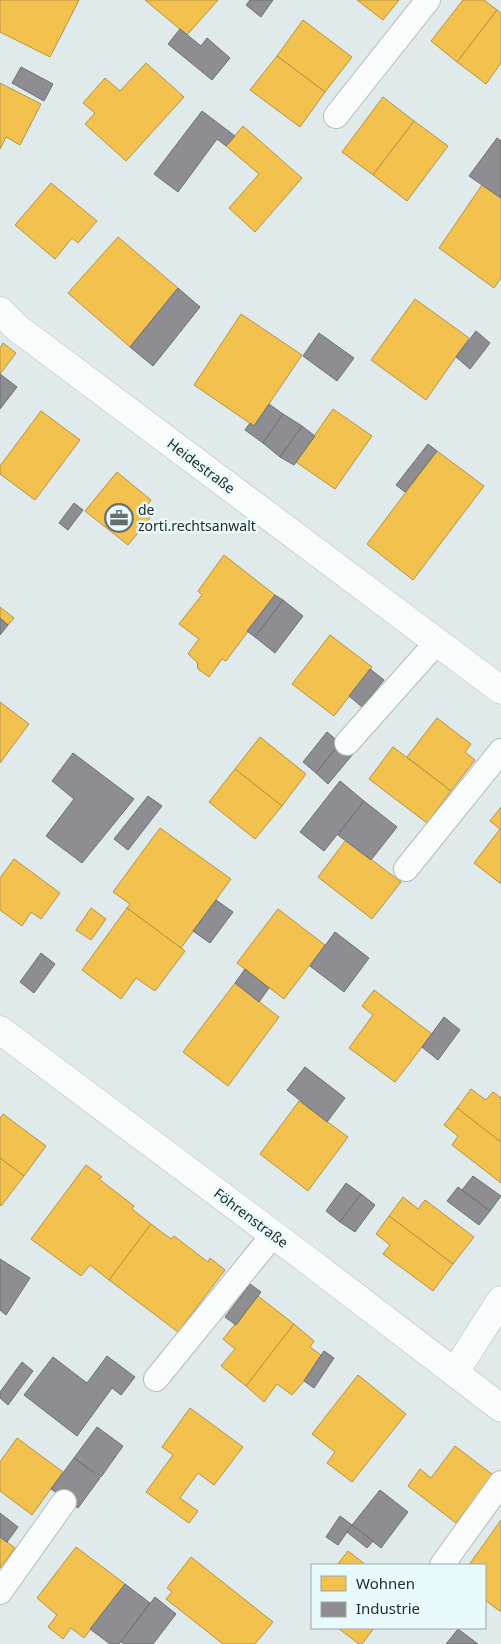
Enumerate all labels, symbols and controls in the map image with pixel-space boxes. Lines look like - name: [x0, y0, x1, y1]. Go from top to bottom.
- street label: Heidestraße: [164, 434, 239, 497]
- place label: de zorti.rechtsanwalt: [138, 500, 256, 535]
- office icon: de zorti.rechtsanwalt: [104, 503, 134, 533]
- street label: Föhrenstraße: [210, 1183, 292, 1252]
- legend: [311, 1564, 486, 1629]
- text: Wohnen: [356, 1573, 415, 1593]
- text: Industrie: [356, 1598, 420, 1618]

